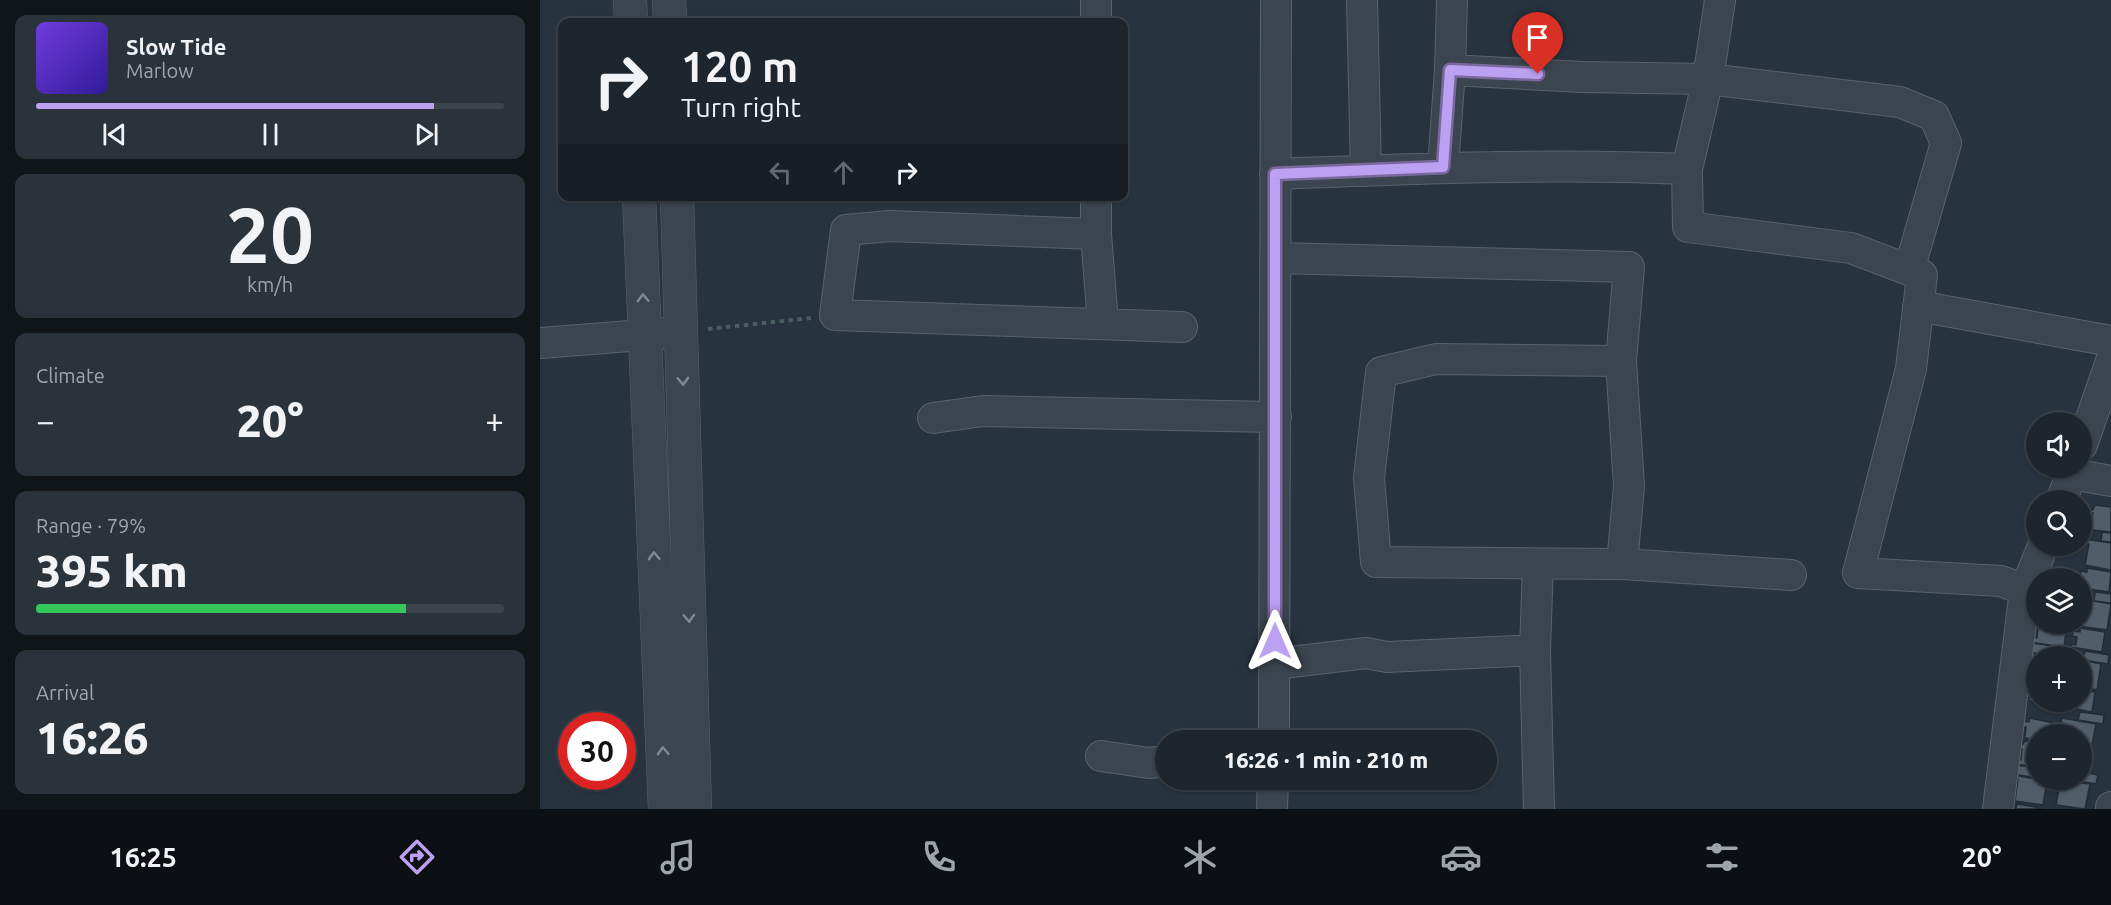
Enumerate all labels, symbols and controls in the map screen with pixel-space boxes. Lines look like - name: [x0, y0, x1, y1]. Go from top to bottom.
- pin: [1512, 12, 1563, 74]
- icon: arrive: [1521, 21, 1554, 54]
- text: Slow Tide: [126, 34, 226, 59]
- icon: right: [582, 42, 660, 120]
- text: 120 m: [681, 43, 798, 90]
- text: Marlow: [126, 59, 194, 82]
- text: Turn right: [681, 92, 801, 122]
- icon: previous: [98, 118, 131, 151]
- icon: pause: [254, 118, 287, 151]
- icon: next: [410, 118, 443, 151]
- icon: left: [764, 156, 797, 189]
- icon: ahead: [827, 156, 860, 189]
- icon: right: [890, 156, 923, 189]
- text: 20: [226, 190, 314, 278]
- text: km/h: [247, 273, 293, 296]
- one-way arrow: [637, 293, 649, 302]
- text: Climate: [36, 364, 105, 387]
- one-way arrow: [676, 376, 689, 385]
- text: 20°: [236, 395, 304, 446]
- text: −: [36, 402, 55, 439]
- text: +: [485, 402, 504, 439]
- map controls: [2026, 412, 2092, 790]
- button: sound: [2026, 412, 2092, 478]
- button: search: [2026, 490, 2092, 556]
- text: Range · 79%: [36, 514, 146, 537]
- text: 395 km: [36, 545, 188, 596]
- one-way arrow: [648, 551, 661, 560]
- button: layers: [2026, 568, 2092, 634]
- position arrow: [1243, 609, 1307, 673]
- one-way arrow: [683, 613, 696, 622]
- button: +: [2026, 646, 2092, 712]
- text: Arrival: [36, 681, 94, 704]
- text: 16:26: [36, 712, 149, 763]
- speed limit sign: 30: [558, 712, 636, 790]
- button: −: [2026, 724, 2092, 790]
- one-way arrow: [656, 746, 669, 755]
- text: 16:26 · 1 min · 210 m: [1224, 747, 1428, 772]
- icon: directions: [396, 836, 438, 878]
- icon: music: [657, 836, 699, 878]
- icon: phone: [918, 836, 960, 878]
- icon: climate: [1179, 836, 1221, 878]
- icon: car: [1440, 836, 1482, 878]
- icon: filters: [1701, 836, 1743, 878]
- text: 16:25: [109, 842, 177, 872]
- text: 20°: [1961, 842, 2001, 872]

